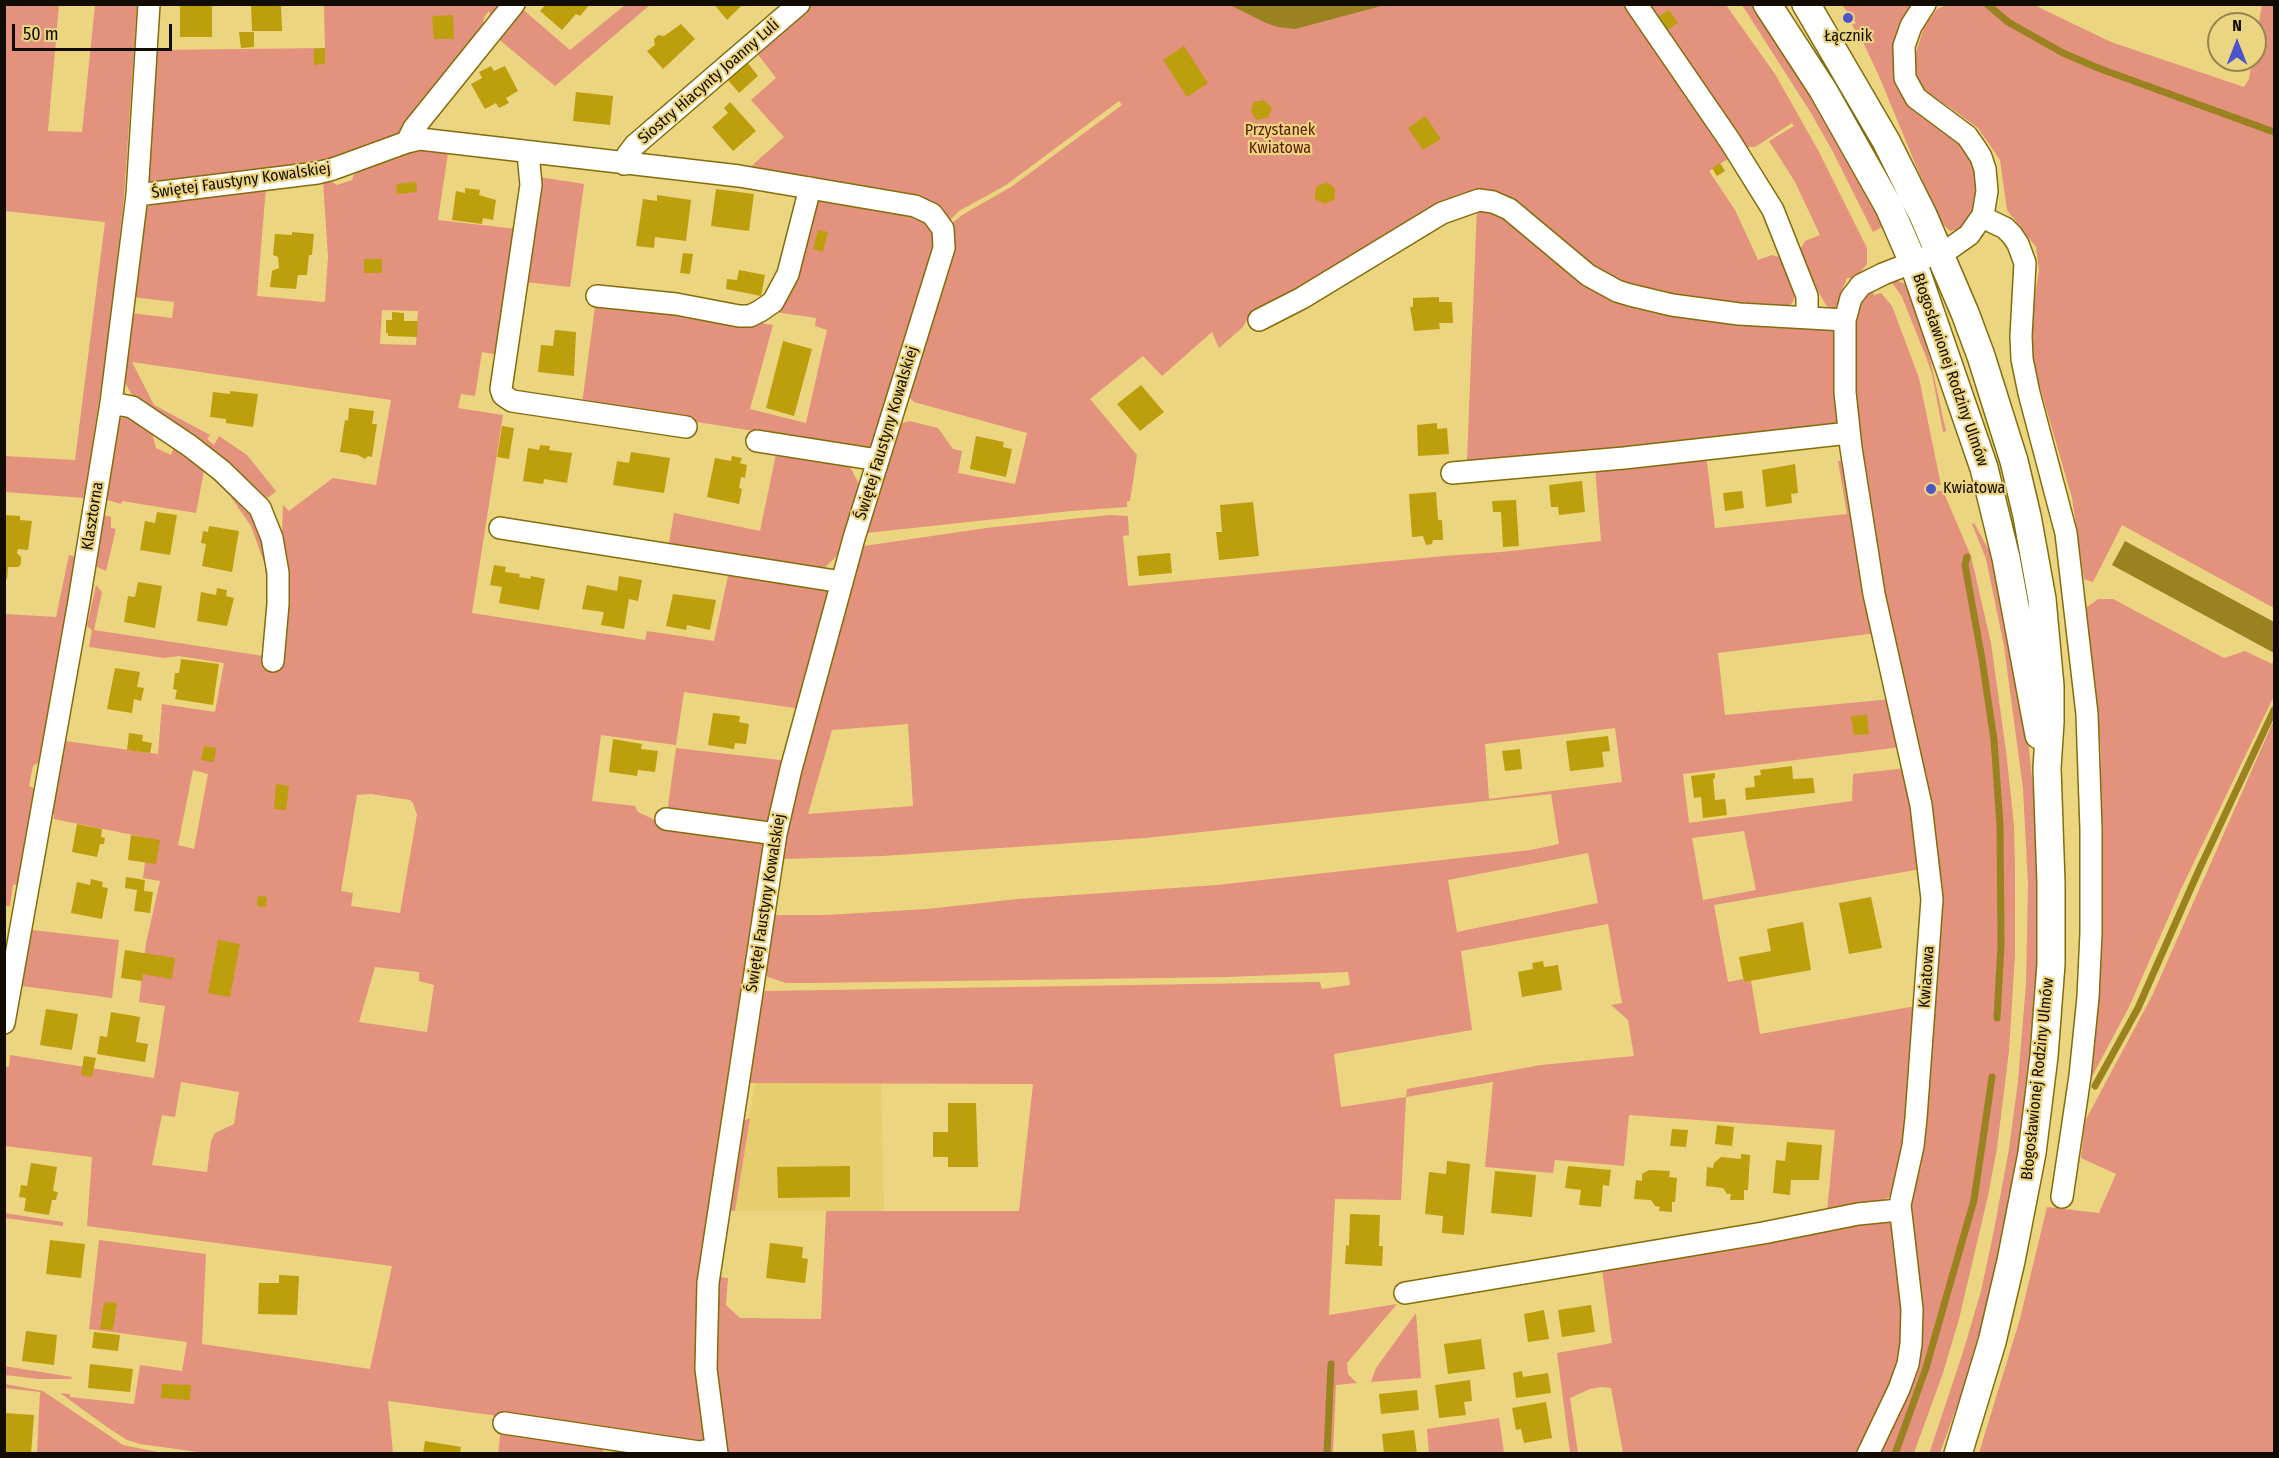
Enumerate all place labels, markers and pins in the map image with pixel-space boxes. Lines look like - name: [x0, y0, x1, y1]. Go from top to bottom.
- marker: Łącznik: [1841, 11, 1855, 25]
- place label: Łącznik: [1824, 27, 1872, 47]
- place label: Kwiatowa: [1943, 479, 2005, 499]
- marker: Kwiatowa: [1924, 482, 1938, 496]

